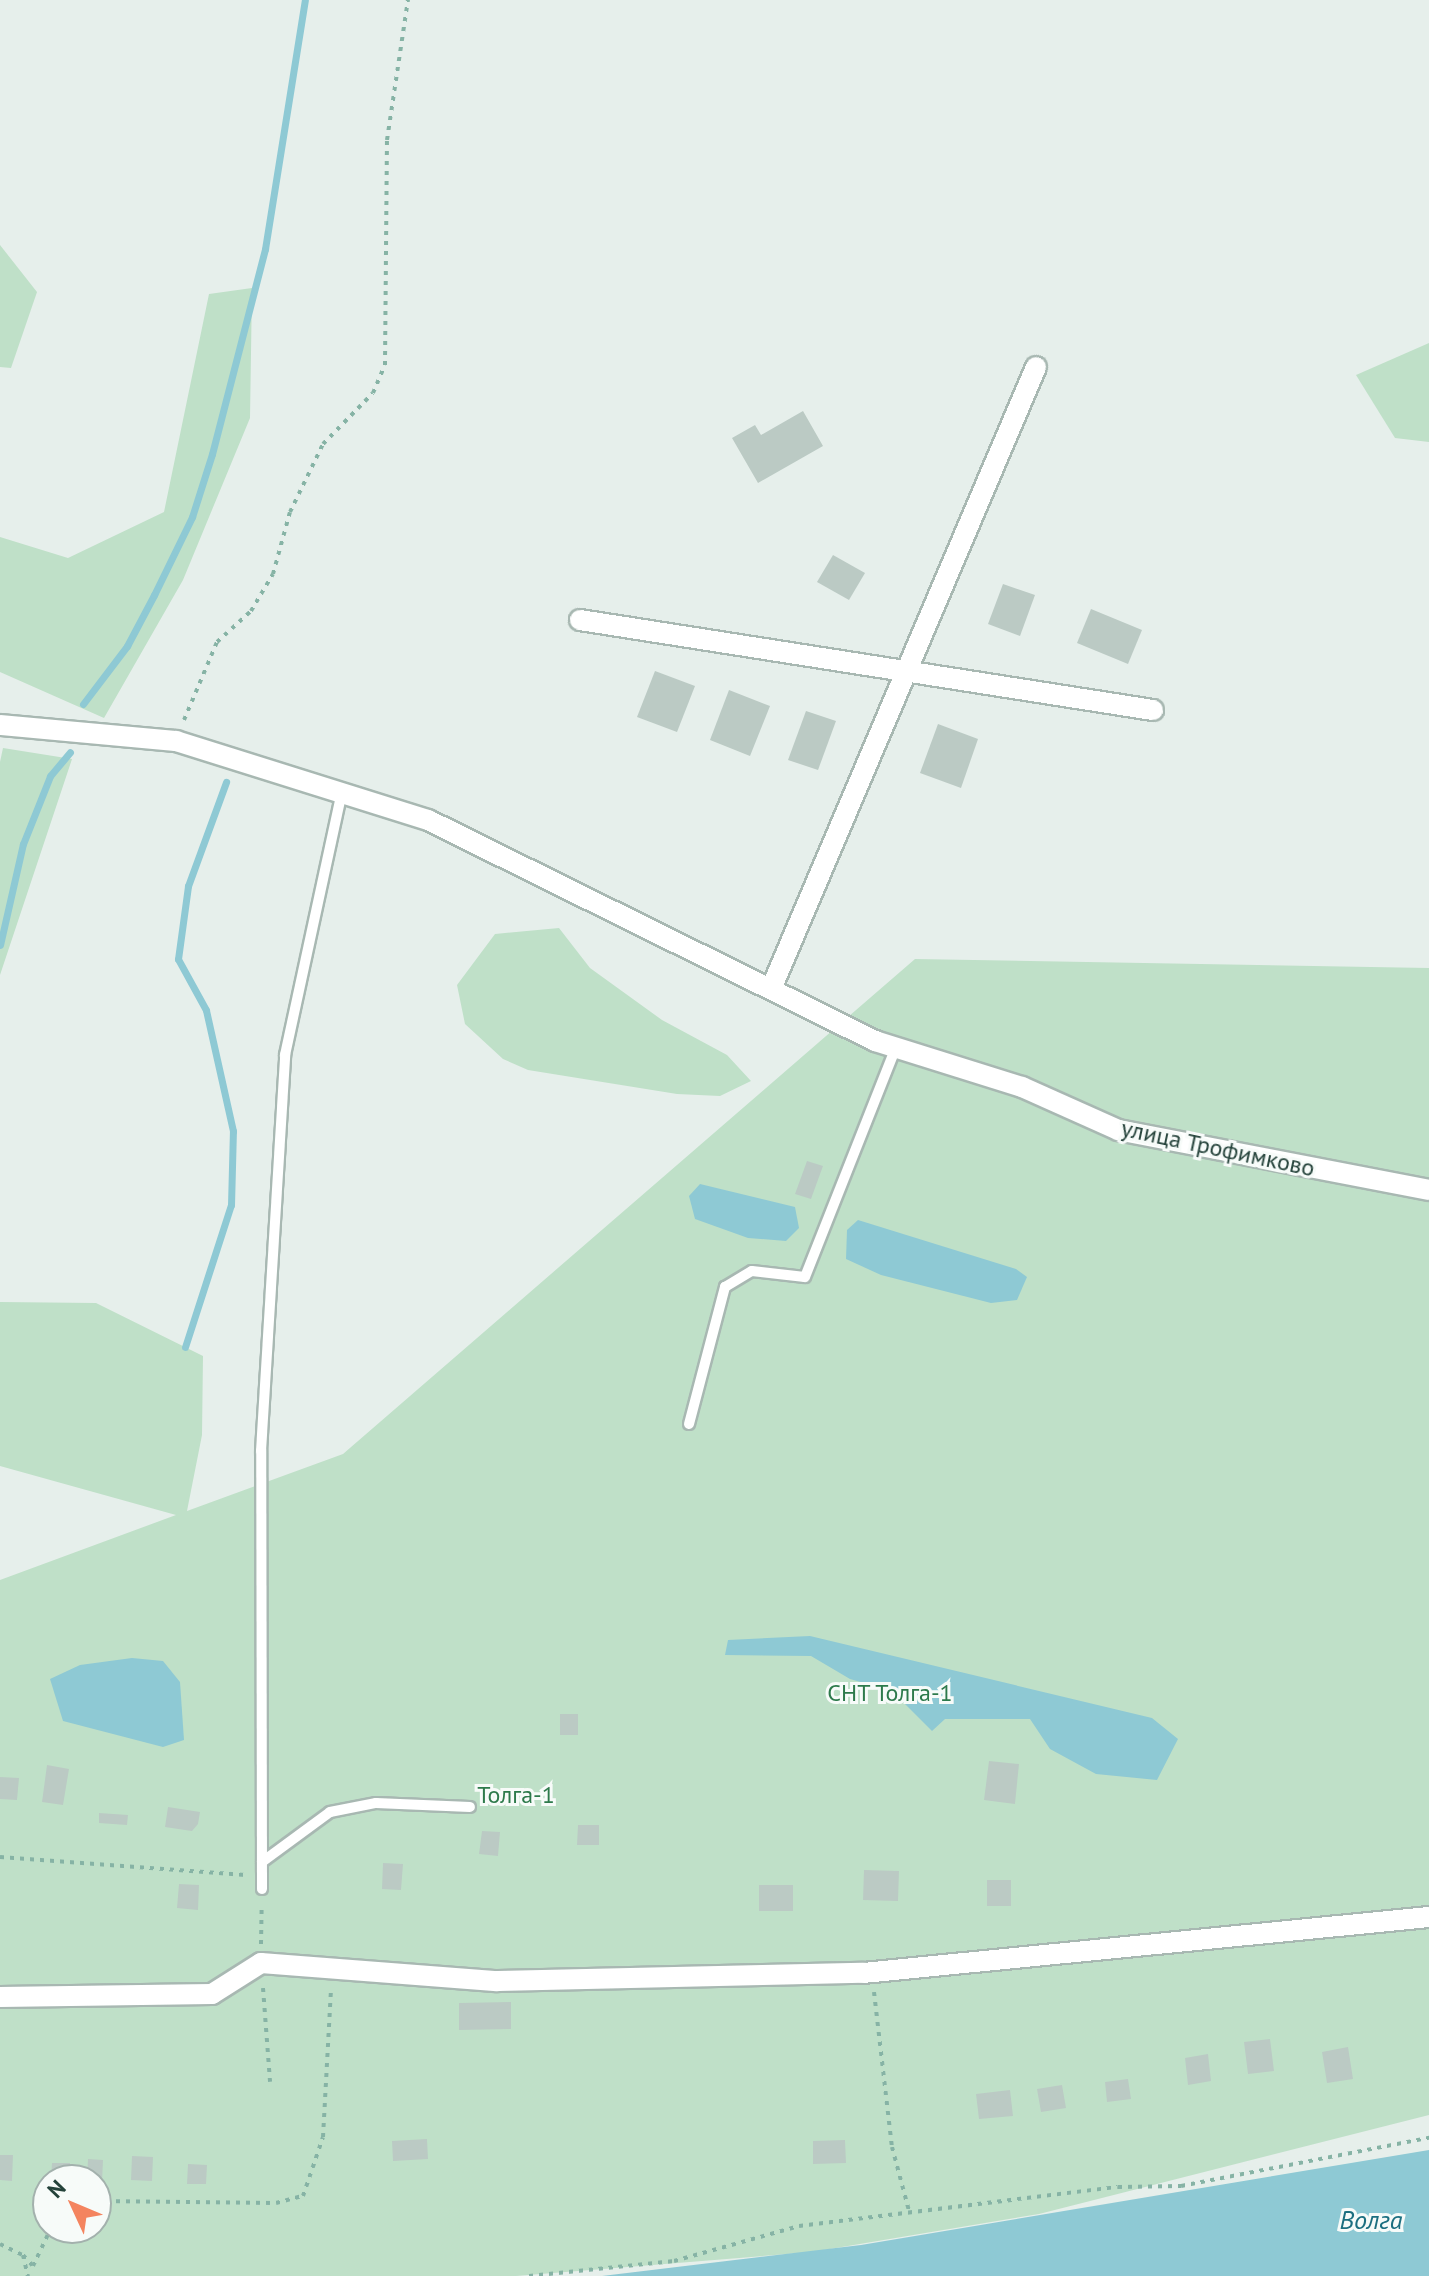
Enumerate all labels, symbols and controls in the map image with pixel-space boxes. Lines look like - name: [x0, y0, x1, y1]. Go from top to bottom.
- street label: улица Трофимково: [1118, 1113, 1318, 1183]
- park label: СНТ Толга-1: [826, 1679, 954, 1707]
- park label: Толга-1: [477, 1781, 555, 1809]
- north arrow: [32, 2164, 112, 2244]
- text: N: [41, 2174, 71, 2204]
- water label: Волга: [1339, 2204, 1403, 2236]

